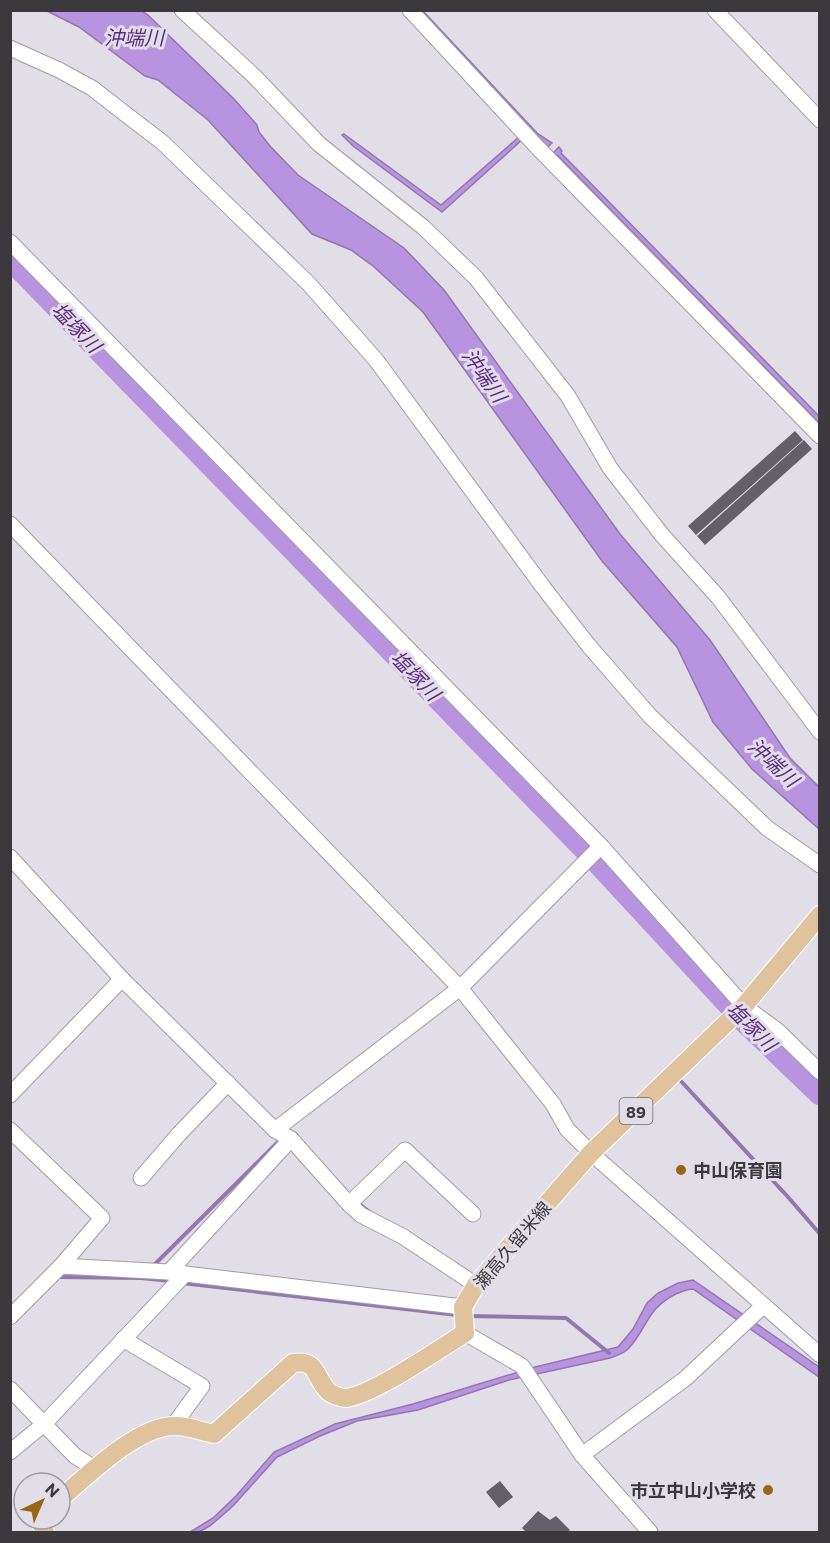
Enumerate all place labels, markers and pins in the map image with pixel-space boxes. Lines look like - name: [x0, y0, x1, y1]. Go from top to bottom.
- place label: 中山保育園: [693, 1159, 783, 1181]
- marker: 中山保育園: [674, 1163, 688, 1177]
- place label: 市立中山小学校: [630, 1479, 756, 1501]
- marker: 市立中山小学校: [761, 1483, 775, 1497]

